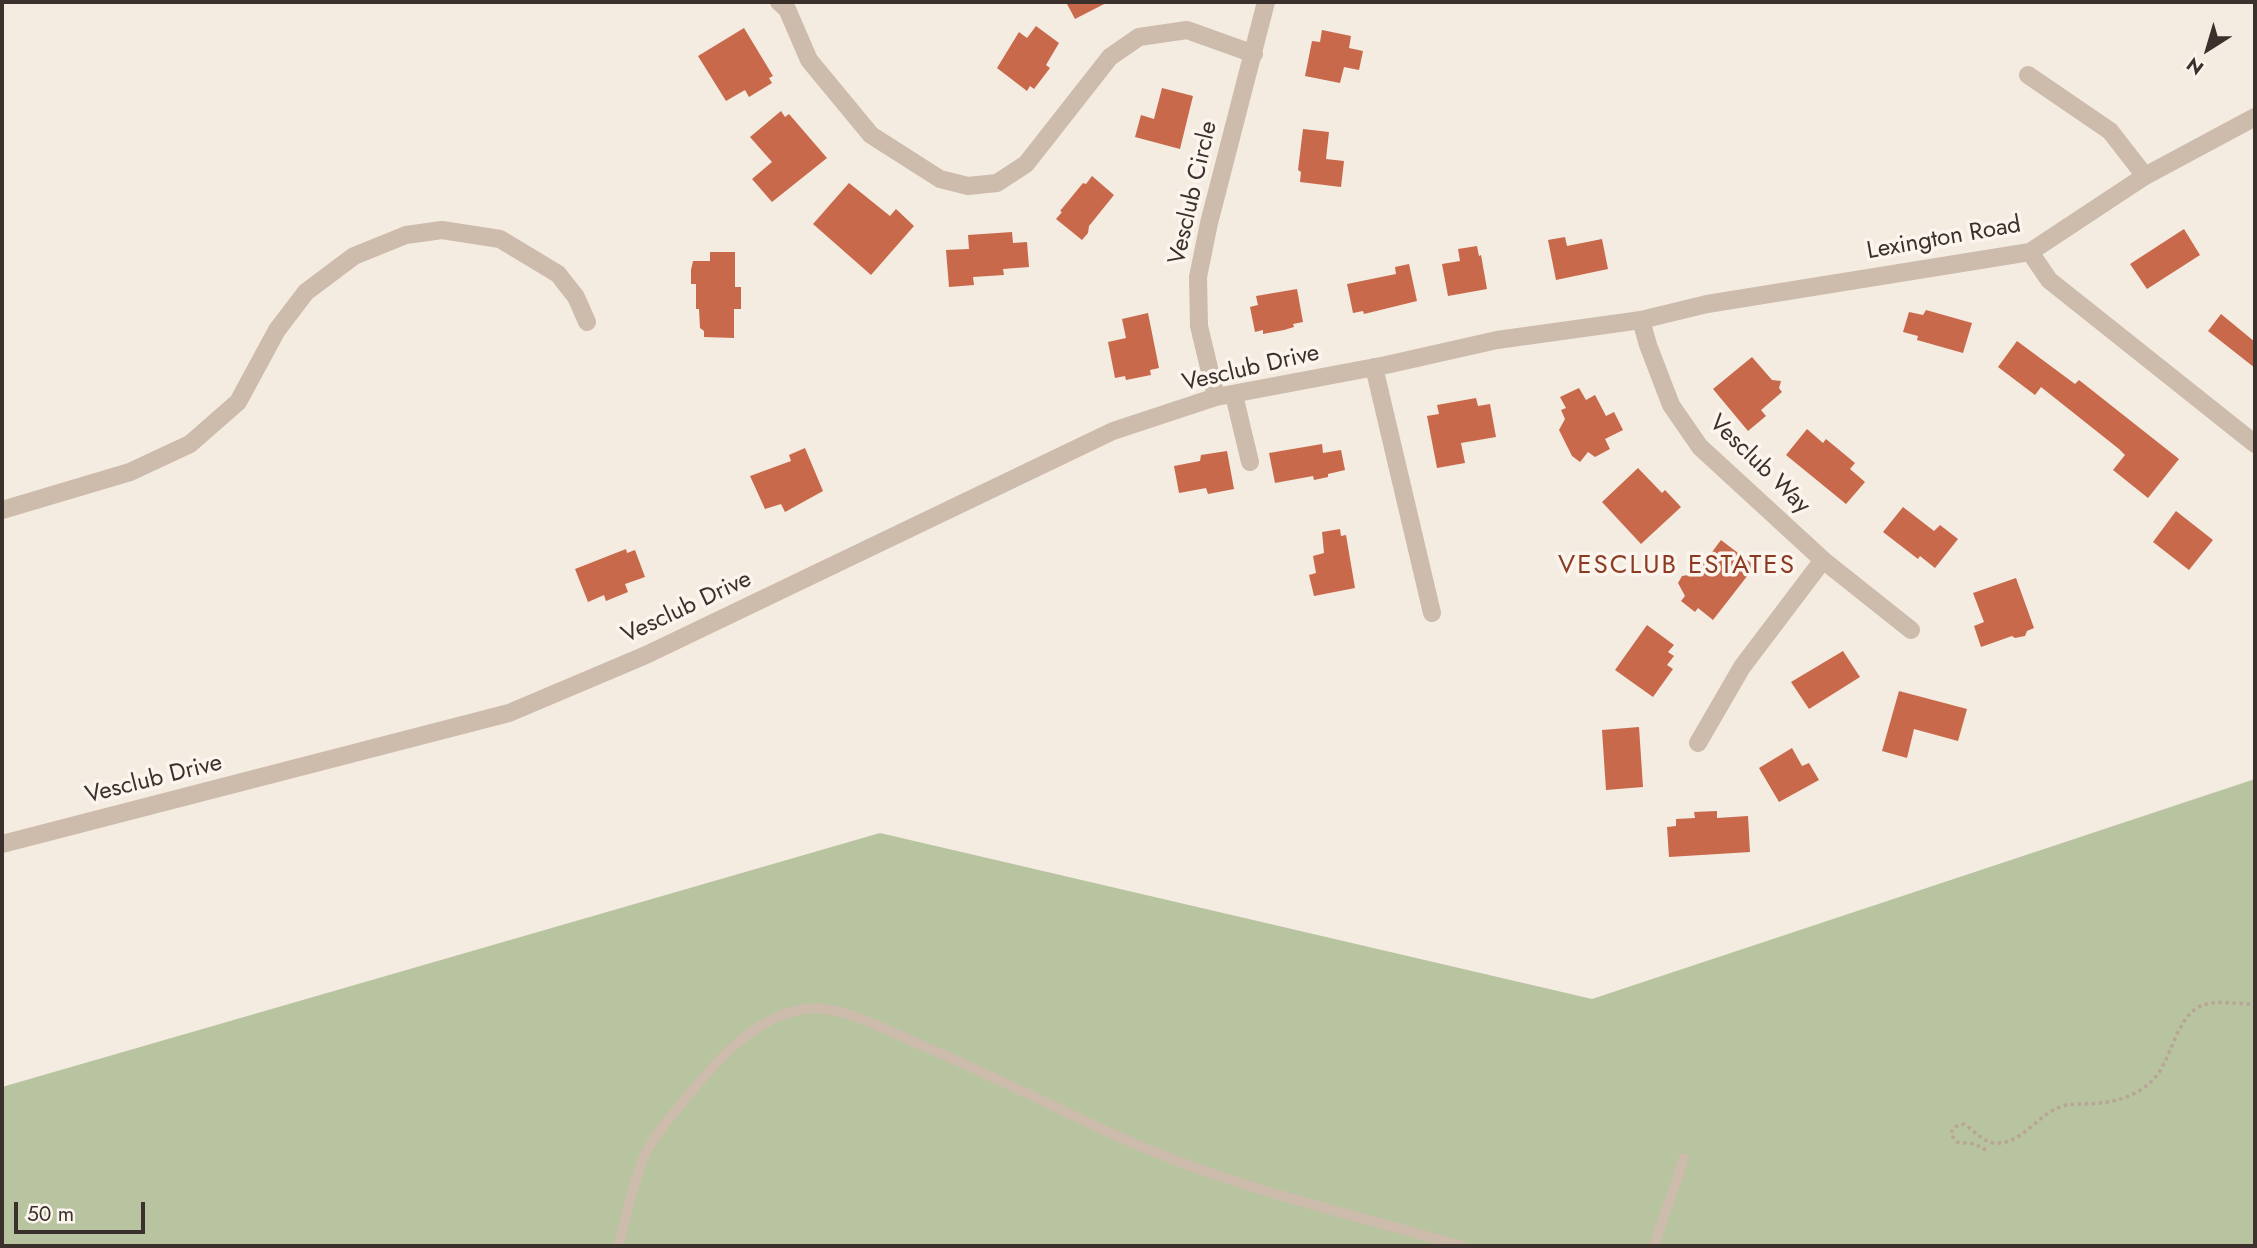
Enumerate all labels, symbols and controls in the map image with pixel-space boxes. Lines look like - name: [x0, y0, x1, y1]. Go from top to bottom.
- north arrow: [2173, 14, 2243, 84]
- text: N: [2181, 51, 2209, 81]
- street label: Vesclub Circle: [1164, 118, 1224, 268]
- street label: Lexington Road: [1865, 211, 2023, 267]
- street label: Vesclub Drive: [1180, 339, 1322, 399]
- street label: Vesclub Way: [1702, 410, 1816, 520]
- district label: VESCLUB ESTATES: [1560, 551, 1794, 583]
- street label: Vesclub Drive: [618, 565, 756, 651]
- street label: Vesclub Drive: [83, 749, 225, 811]
- scale bar: [18, 1188, 149, 1232]
- text: 50 m: [27, 1199, 74, 1229]

